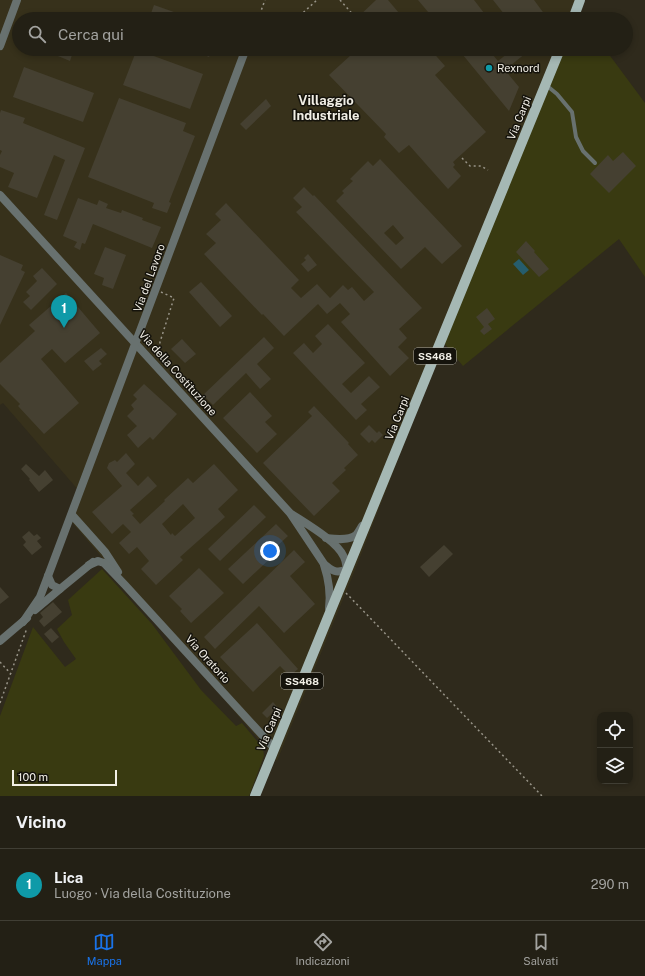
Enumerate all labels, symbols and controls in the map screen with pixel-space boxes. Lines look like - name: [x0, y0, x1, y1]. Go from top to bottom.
- search box: [12, 12, 633, 56]
- icon: search: [26, 23, 48, 45]
- text: Cerca qui: [58, 26, 124, 43]
- place label: Rexnord: [497, 62, 540, 74]
- marker: Rexnord: [484, 63, 494, 73]
- district label: Villaggio Industriale: [292, 93, 360, 123]
- street label: Via Carpi: [505, 94, 533, 142]
- street label: Via del Lavoro: [131, 242, 167, 314]
- pin: 1: [51, 295, 77, 328]
- street label: Via della Costituzione: [137, 328, 219, 418]
- road number: SS468: [414, 348, 456, 364]
- street label: Via Carpi: [383, 394, 411, 442]
- your location: [260, 541, 280, 561]
- street label: Via Oratorio: [183, 633, 233, 685]
- road number: SS468: [281, 673, 323, 689]
- street label: Via Carpi: [254, 705, 284, 753]
- map controls: [597, 712, 633, 784]
- button: locate: [597, 712, 633, 748]
- button: layers: [597, 748, 633, 784]
- scale bar: [12, 768, 117, 787]
- text: 100 m: [18, 771, 48, 783]
- text: Vicino: [16, 812, 66, 832]
- text: Lica: [54, 869, 83, 886]
- text: 1: [26, 877, 32, 892]
- text: 290 m: [591, 877, 629, 892]
- text: Luogo · Via della Costituzione: [54, 886, 231, 901]
- tab: Mappa: [87, 931, 122, 967]
- tab: Indicazioni: [296, 931, 350, 967]
- tab: Salvati: [523, 931, 558, 967]

